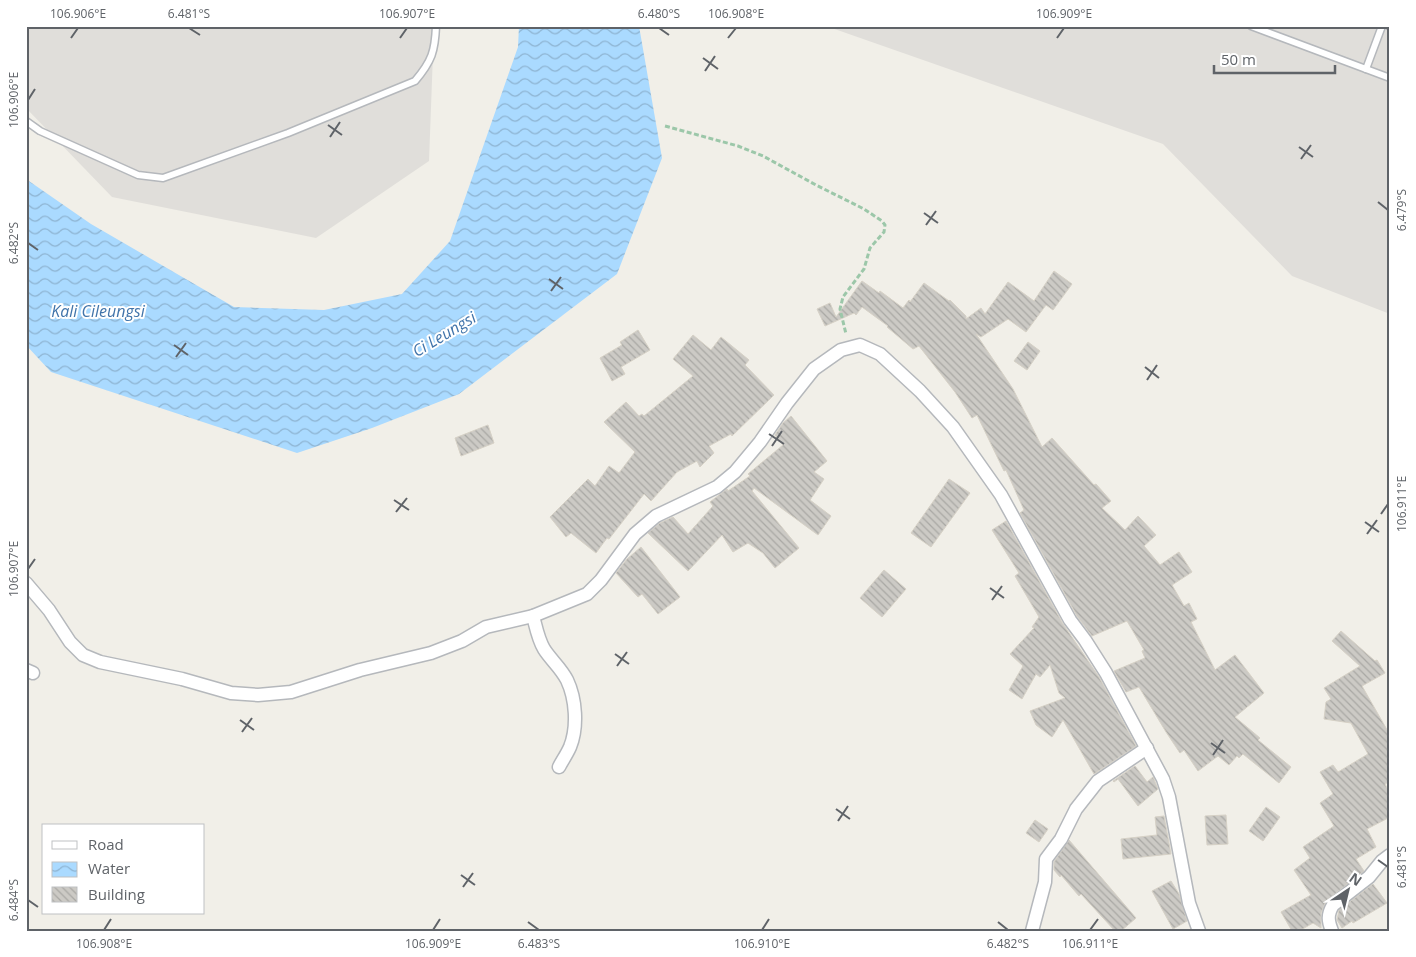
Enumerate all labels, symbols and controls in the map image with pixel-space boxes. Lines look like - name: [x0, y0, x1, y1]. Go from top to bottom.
- text: 106.906°E: [50, 5, 106, 22]
- text: 6.481°S: [168, 5, 210, 22]
- text: 106.907°E: [379, 5, 435, 22]
- text: 6.480°S: [638, 5, 680, 22]
- text: 106.908°E: [708, 5, 764, 22]
- text: 106.909°E: [1036, 5, 1092, 22]
- scale bar: [1214, 42, 1335, 74]
- text: 50 m: [1221, 49, 1256, 69]
- text: 106.906°E: [5, 72, 22, 128]
- text: 6.479°S: [1393, 189, 1410, 231]
- text: 6.482°S: [5, 222, 22, 264]
- water label: Kali Cileungsi: [51, 300, 146, 322]
- water label: Ci Leungsi: [408, 306, 481, 362]
- text: 106.911°E: [1393, 476, 1410, 532]
- text: 106.907°E: [5, 541, 22, 597]
- legend: [42, 824, 205, 914]
- text: Road: [88, 834, 124, 854]
- text: 6.481°S: [1393, 846, 1410, 888]
- text: Water: [88, 858, 130, 878]
- north arrow: [1324, 864, 1374, 914]
- text: N: [1346, 868, 1366, 890]
- text: 6.484°S: [5, 879, 22, 921]
- text: Building: [88, 884, 145, 904]
- text: 106.908°E: [76, 935, 132, 952]
- text: 106.909°E: [405, 935, 461, 952]
- text: 6.483°S: [518, 935, 560, 952]
- text: 106.910°E: [734, 935, 790, 952]
- text: 6.482°S: [987, 935, 1029, 952]
- text: 106.911°E: [1062, 935, 1118, 952]

